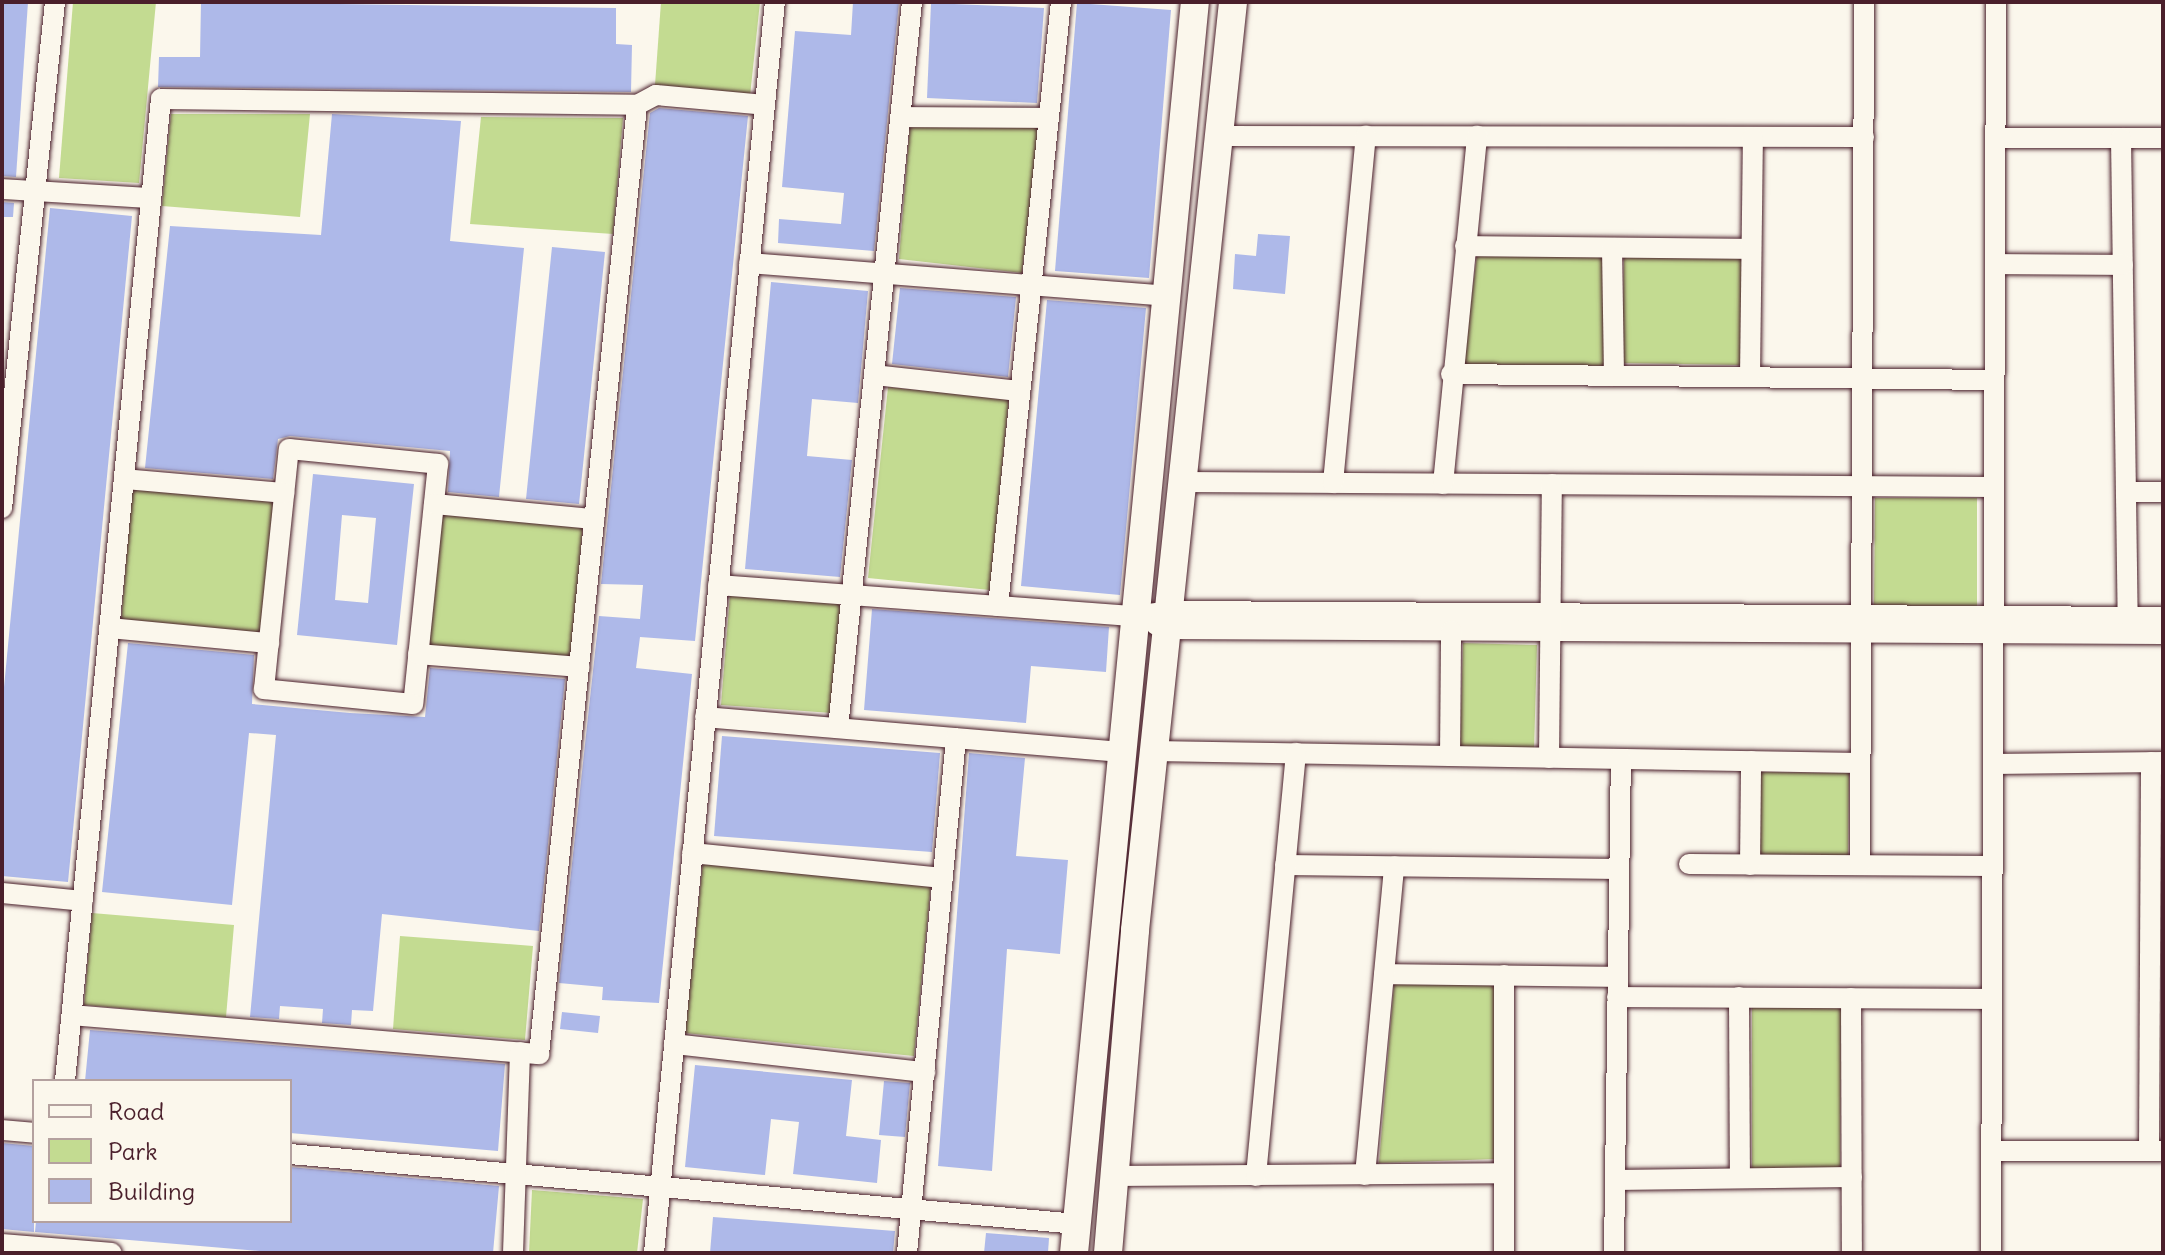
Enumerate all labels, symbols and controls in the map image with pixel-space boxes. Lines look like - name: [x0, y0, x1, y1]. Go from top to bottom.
- legend: [32, 1079, 292, 1223]
- text: Road: [108, 1096, 164, 1126]
- text: Park: [108, 1136, 158, 1166]
- text: Building: [108, 1176, 195, 1206]

